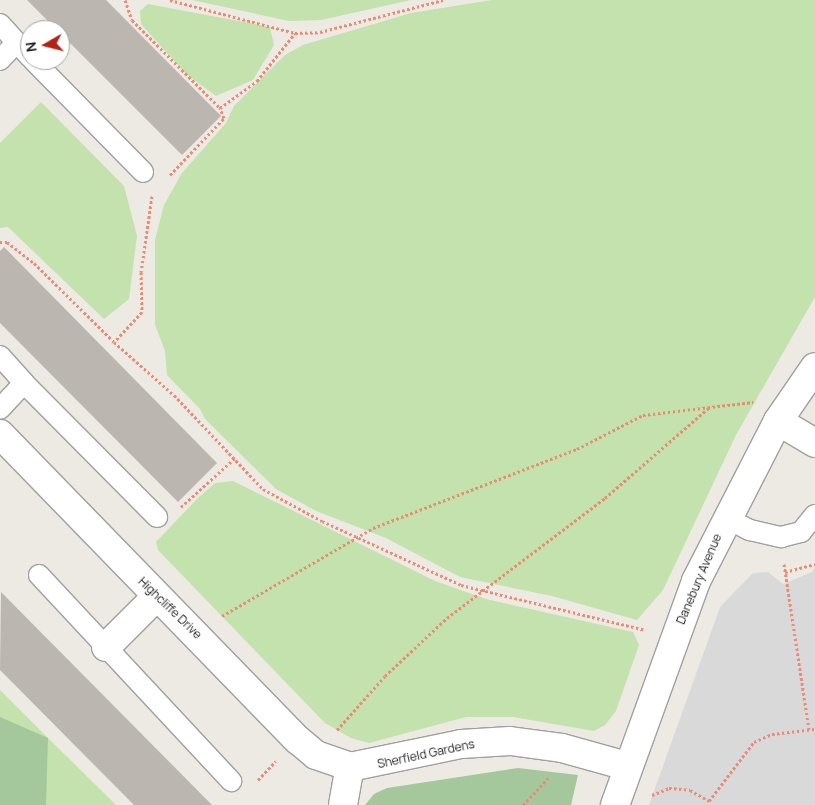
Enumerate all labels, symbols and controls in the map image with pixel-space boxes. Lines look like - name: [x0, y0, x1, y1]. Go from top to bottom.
- north arrow: [20, 20, 70, 70]
- text: N: [21, 41, 41, 53]
- street label: Danebury Avenue: [673, 531, 725, 627]
- street label: Highcliffe Drive: [135, 574, 205, 642]
- street label: Sherfield Gardens: [376, 737, 476, 771]

